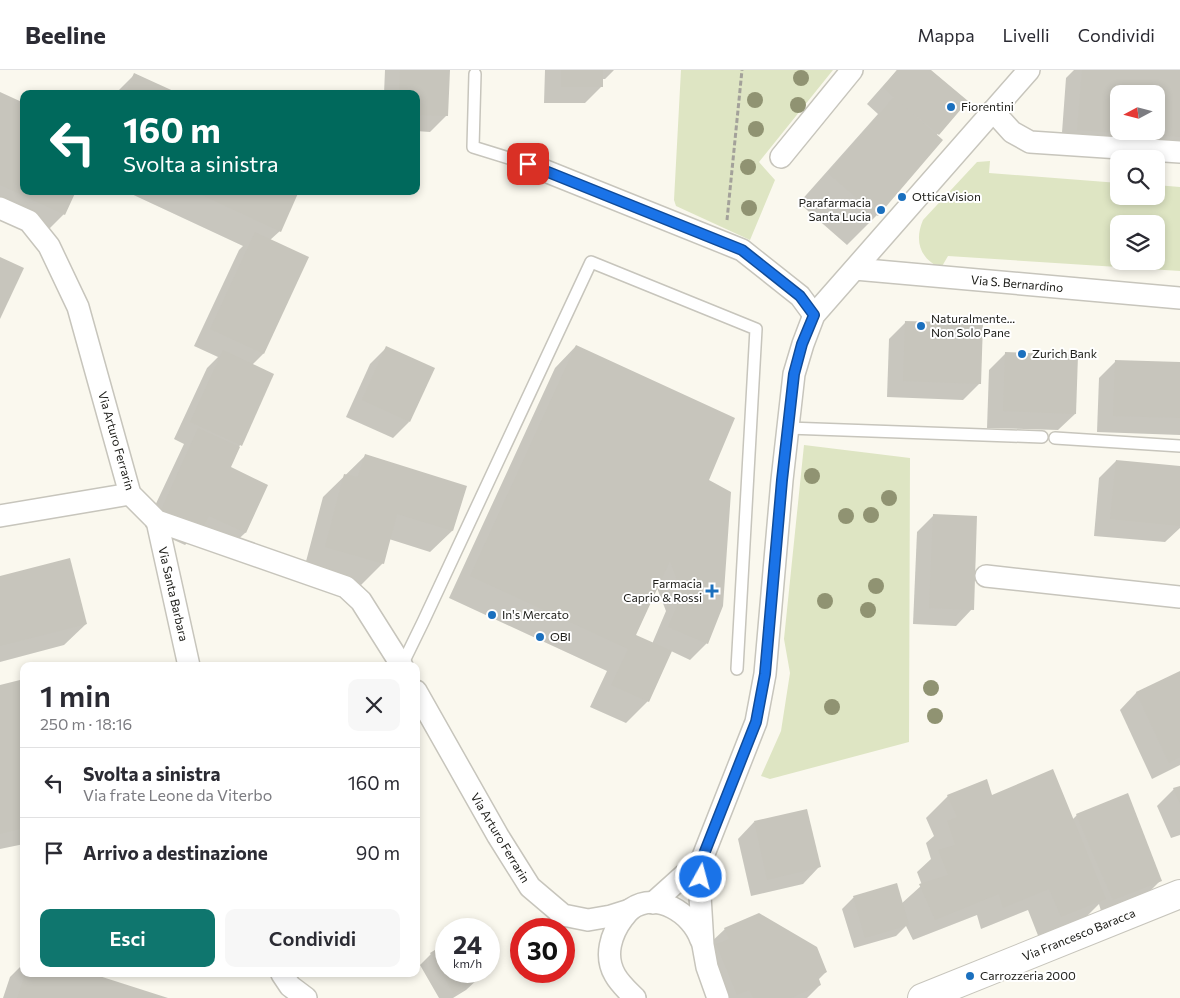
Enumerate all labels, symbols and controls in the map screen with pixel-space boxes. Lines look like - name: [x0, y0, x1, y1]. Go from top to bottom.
- text: Beeline: [25, 20, 106, 49]
- text: Mappa: [917, 24, 975, 46]
- text: Livelli: [1003, 24, 1050, 46]
- text: Condividi: [1078, 24, 1155, 46]
- north arrow: [1110, 85, 1165, 140]
- map controls: [1110, 85, 1165, 270]
- place label: Fiorentini: [961, 99, 1014, 113]
- marker: Fiorentini: [945, 101, 957, 113]
- text: 160 m: [123, 107, 221, 150]
- icon: left: [40, 110, 105, 175]
- pin: [507, 143, 549, 185]
- text: Svolta a sinistra: [123, 150, 278, 177]
- icon: arrive: [514, 150, 542, 178]
- button: search: [1110, 150, 1165, 205]
- place label: OtticaVision: [912, 189, 981, 203]
- marker: OtticaVision: [896, 191, 908, 203]
- place label: Parafarmacia Santa Lucia: [799, 195, 871, 223]
- marker: Parafarmacia Santa Lucia: [875, 204, 887, 216]
- button: layers: [1110, 215, 1165, 270]
- street label: Via S. Bernardino: [970, 272, 1064, 294]
- place label: Naturalmente... Non Solo Pane: [931, 311, 1015, 339]
- marker: Naturalmente... Non Solo Pane: [915, 320, 927, 332]
- place label: Zurich Bank: [1032, 346, 1098, 360]
- marker: Zurich Bank: [1016, 348, 1028, 360]
- street label: Via Arturo Ferrarin: [96, 390, 138, 492]
- street label: Via Santa Barbara: [156, 545, 192, 642]
- place label: Farmacia Caprio & Rossi: [623, 576, 702, 604]
- marker: Farmacia Caprio & Rossi: [706, 585, 718, 597]
- place label: In's Mercato: [502, 607, 569, 621]
- marker: In's Mercato: [486, 609, 498, 621]
- place label: OBI: [550, 629, 571, 643]
- marker: OBI: [534, 631, 546, 643]
- text: 1 min: [40, 676, 111, 713]
- button: close: [348, 679, 400, 731]
- text: 250 m · 18:16: [40, 714, 132, 733]
- text: Svolta a sinistra: [83, 762, 221, 785]
- icon: left: [40, 769, 68, 797]
- text: 160 m: [348, 771, 400, 794]
- text: Via frate Leone da Viterbo: [83, 785, 272, 804]
- street label: Via Arturo Ferrarin: [469, 790, 533, 885]
- icon: arrive: [40, 839, 68, 867]
- text: Arrivo a destinazione: [83, 841, 268, 864]
- text: 90 m: [356, 841, 400, 864]
- position arrow: [674, 850, 726, 902]
- street label: Via Francesco Baracca: [1020, 905, 1137, 963]
- button: Esci: [40, 909, 215, 967]
- button: Condividi: [225, 909, 400, 967]
- speed limit sign: 30: [510, 918, 575, 983]
- text: 24: [453, 929, 482, 959]
- text: km/h: [453, 956, 482, 970]
- place label: Carrozzeria 2000: [980, 968, 1076, 982]
- marker: Carrozzeria 2000: [964, 970, 976, 982]

